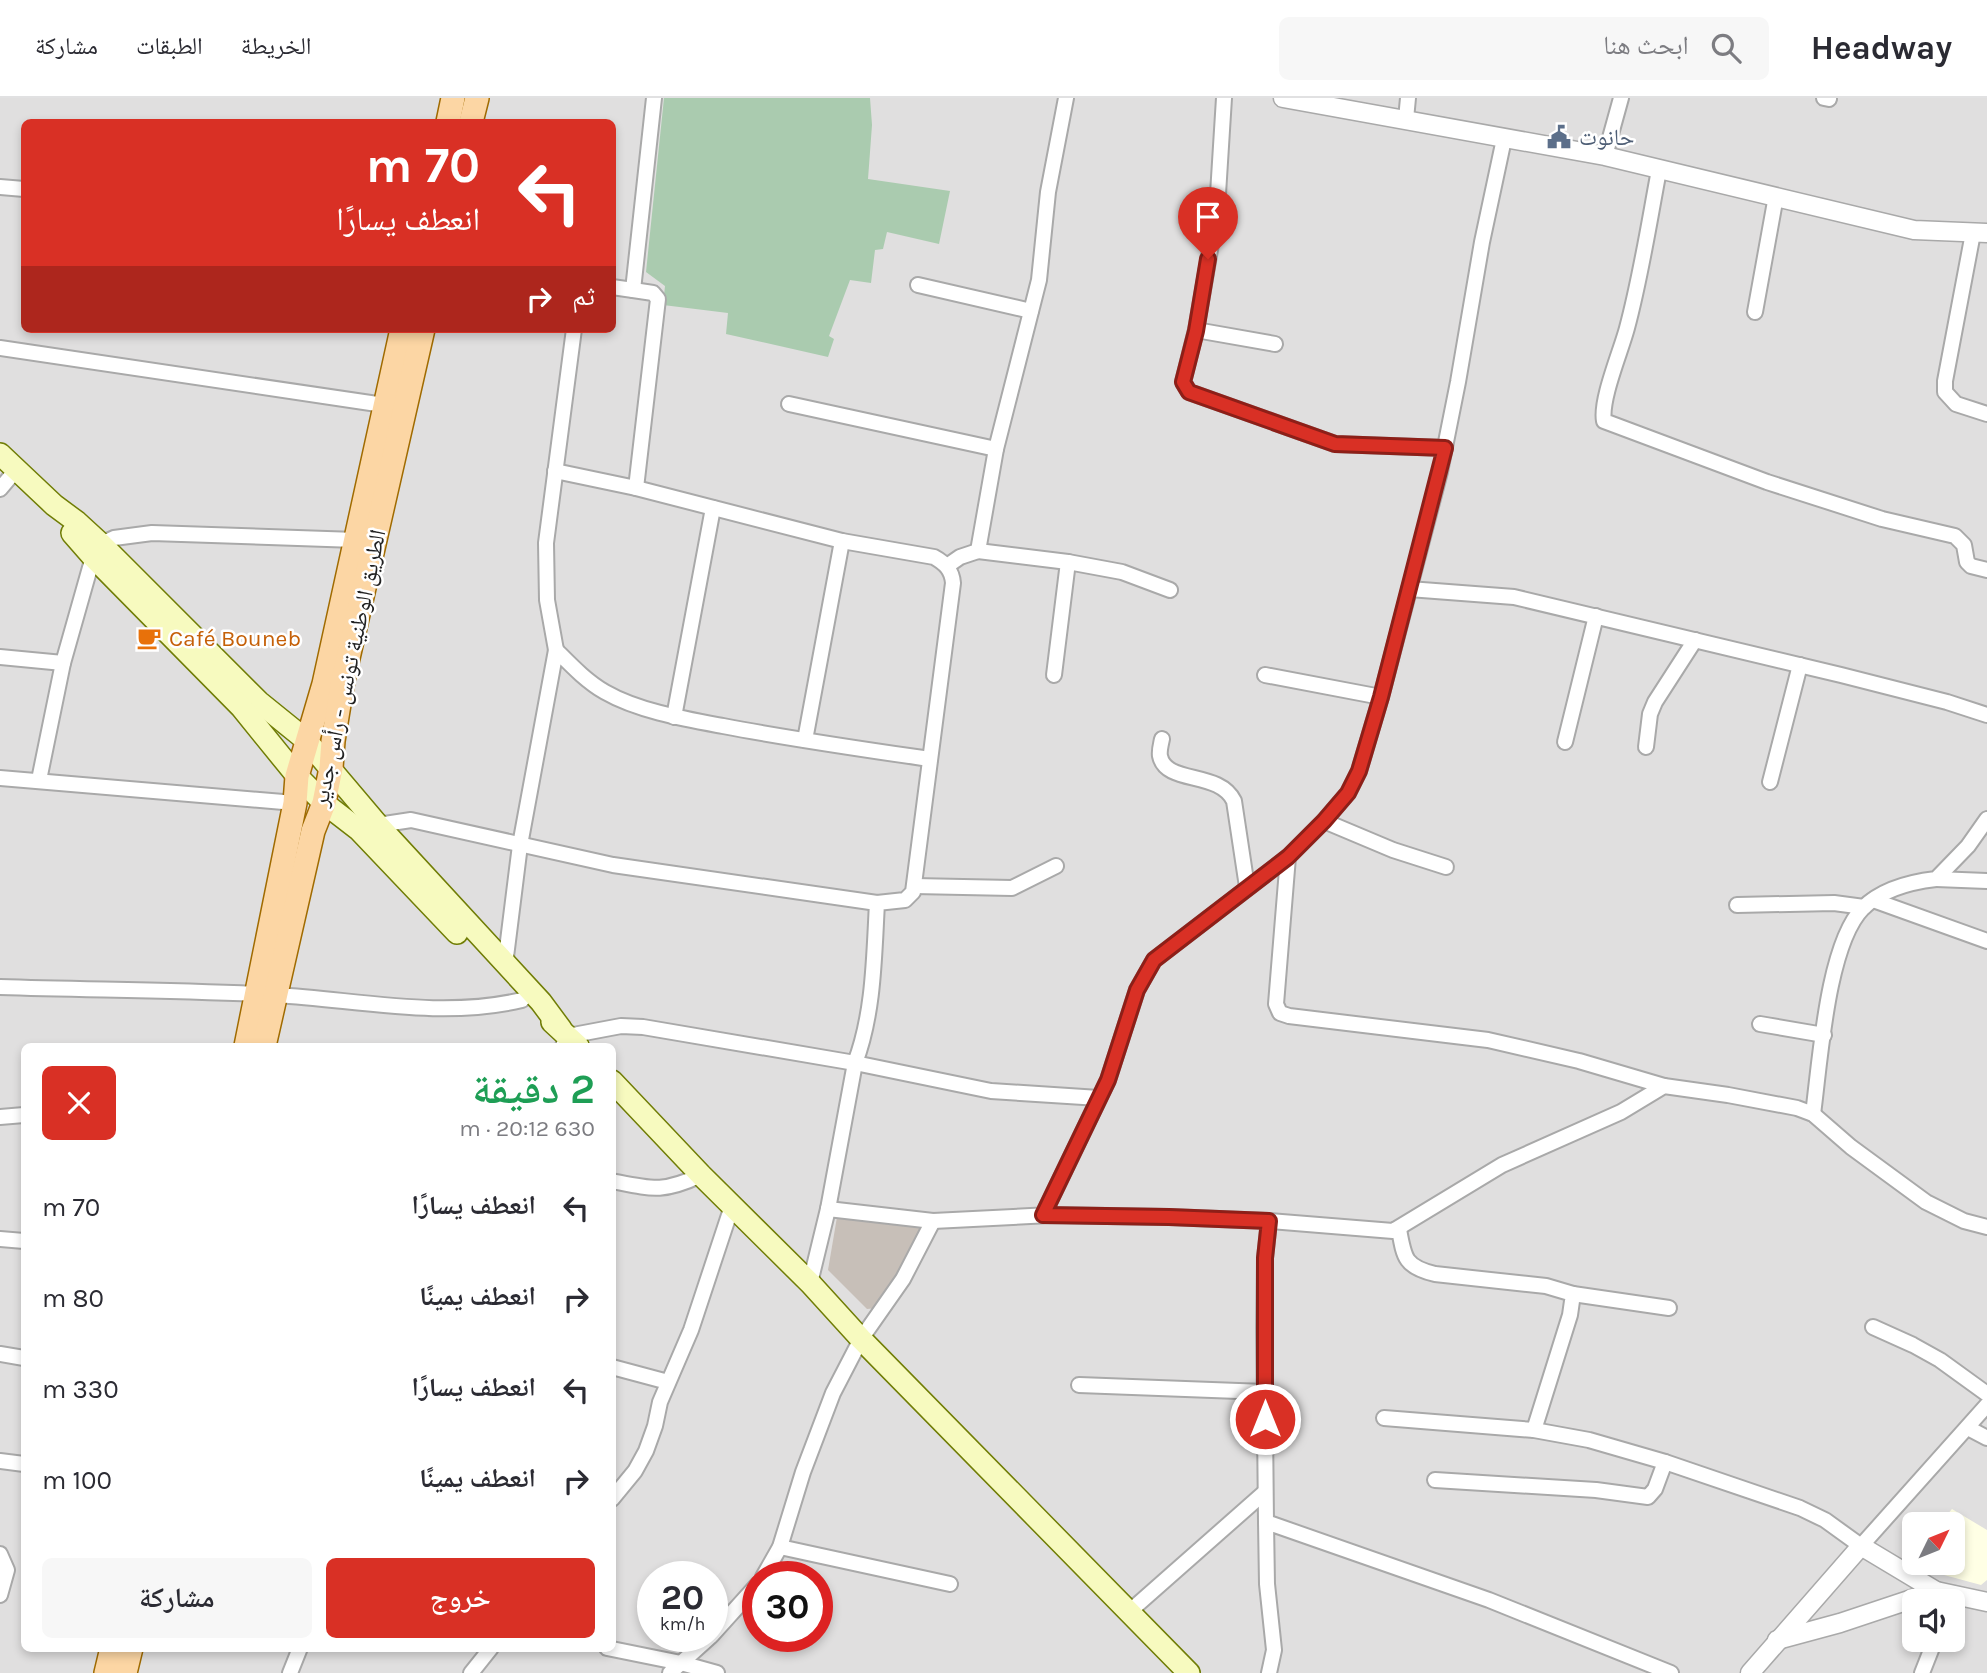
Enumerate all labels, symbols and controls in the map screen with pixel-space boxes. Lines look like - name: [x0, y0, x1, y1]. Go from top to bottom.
- search box: [1279, 17, 1769, 80]
- icon: search: [1707, 29, 1745, 67]
- text: Headway: [1811, 29, 1952, 67]
- text: ابحث هنا: [1603, 30, 1689, 61]
- text: مشاركة: [35, 32, 98, 60]
- text: الطبقات: [136, 32, 203, 60]
- text: الخريطة: [241, 32, 311, 60]
- public building icon: حانوت: [1545, 123, 1573, 151]
- place label: حانوت: [1579, 124, 1634, 151]
- text: 70 m: [366, 137, 480, 194]
- icon: left: [504, 147, 595, 238]
- pin: [1178, 187, 1238, 259]
- icon: arrive: [1189, 198, 1227, 236]
- text: انعطف يسارًا: [336, 201, 480, 238]
- icon: right: [520, 280, 558, 318]
- text: ثم: [572, 281, 595, 312]
- street label: الطريق الوطنية تونس - رأس جدير: [306, 527, 392, 810]
- cafe icon: Café Bouneb: [135, 624, 163, 652]
- place label: Café Bouneb: [169, 625, 301, 652]
- text: 2 دقيقة: [472, 1064, 595, 1114]
- button: close: [42, 1066, 116, 1140]
- text: 630 m · 20:12: [459, 1115, 595, 1142]
- icon: left: [557, 1189, 595, 1227]
- text: انعطف يسارًا: [412, 1190, 536, 1221]
- text: 70 m: [42, 1192, 100, 1223]
- icon: right: [557, 1280, 595, 1318]
- text: انعطف يمينًا: [419, 1281, 536, 1312]
- text: 80 m: [42, 1283, 104, 1314]
- icon: left: [557, 1371, 595, 1409]
- text: انعطف يسارًا: [412, 1372, 536, 1403]
- text: 330 m: [42, 1374, 119, 1405]
- position arrow: [1228, 1382, 1302, 1456]
- icon: right: [557, 1462, 595, 1500]
- text: انعطف يمينًا: [419, 1463, 536, 1494]
- text: 100 m: [42, 1465, 112, 1496]
- north arrow: [1902, 1512, 1965, 1575]
- map controls: [1902, 1512, 1965, 1652]
- button: مشاركة: [42, 1558, 312, 1638]
- button: خروج: [326, 1558, 595, 1638]
- speed limit sign: 30: [742, 1561, 833, 1652]
- text: 20: [661, 1577, 704, 1618]
- button: sound: [1902, 1589, 1965, 1652]
- text: km/h: [660, 1613, 705, 1635]

